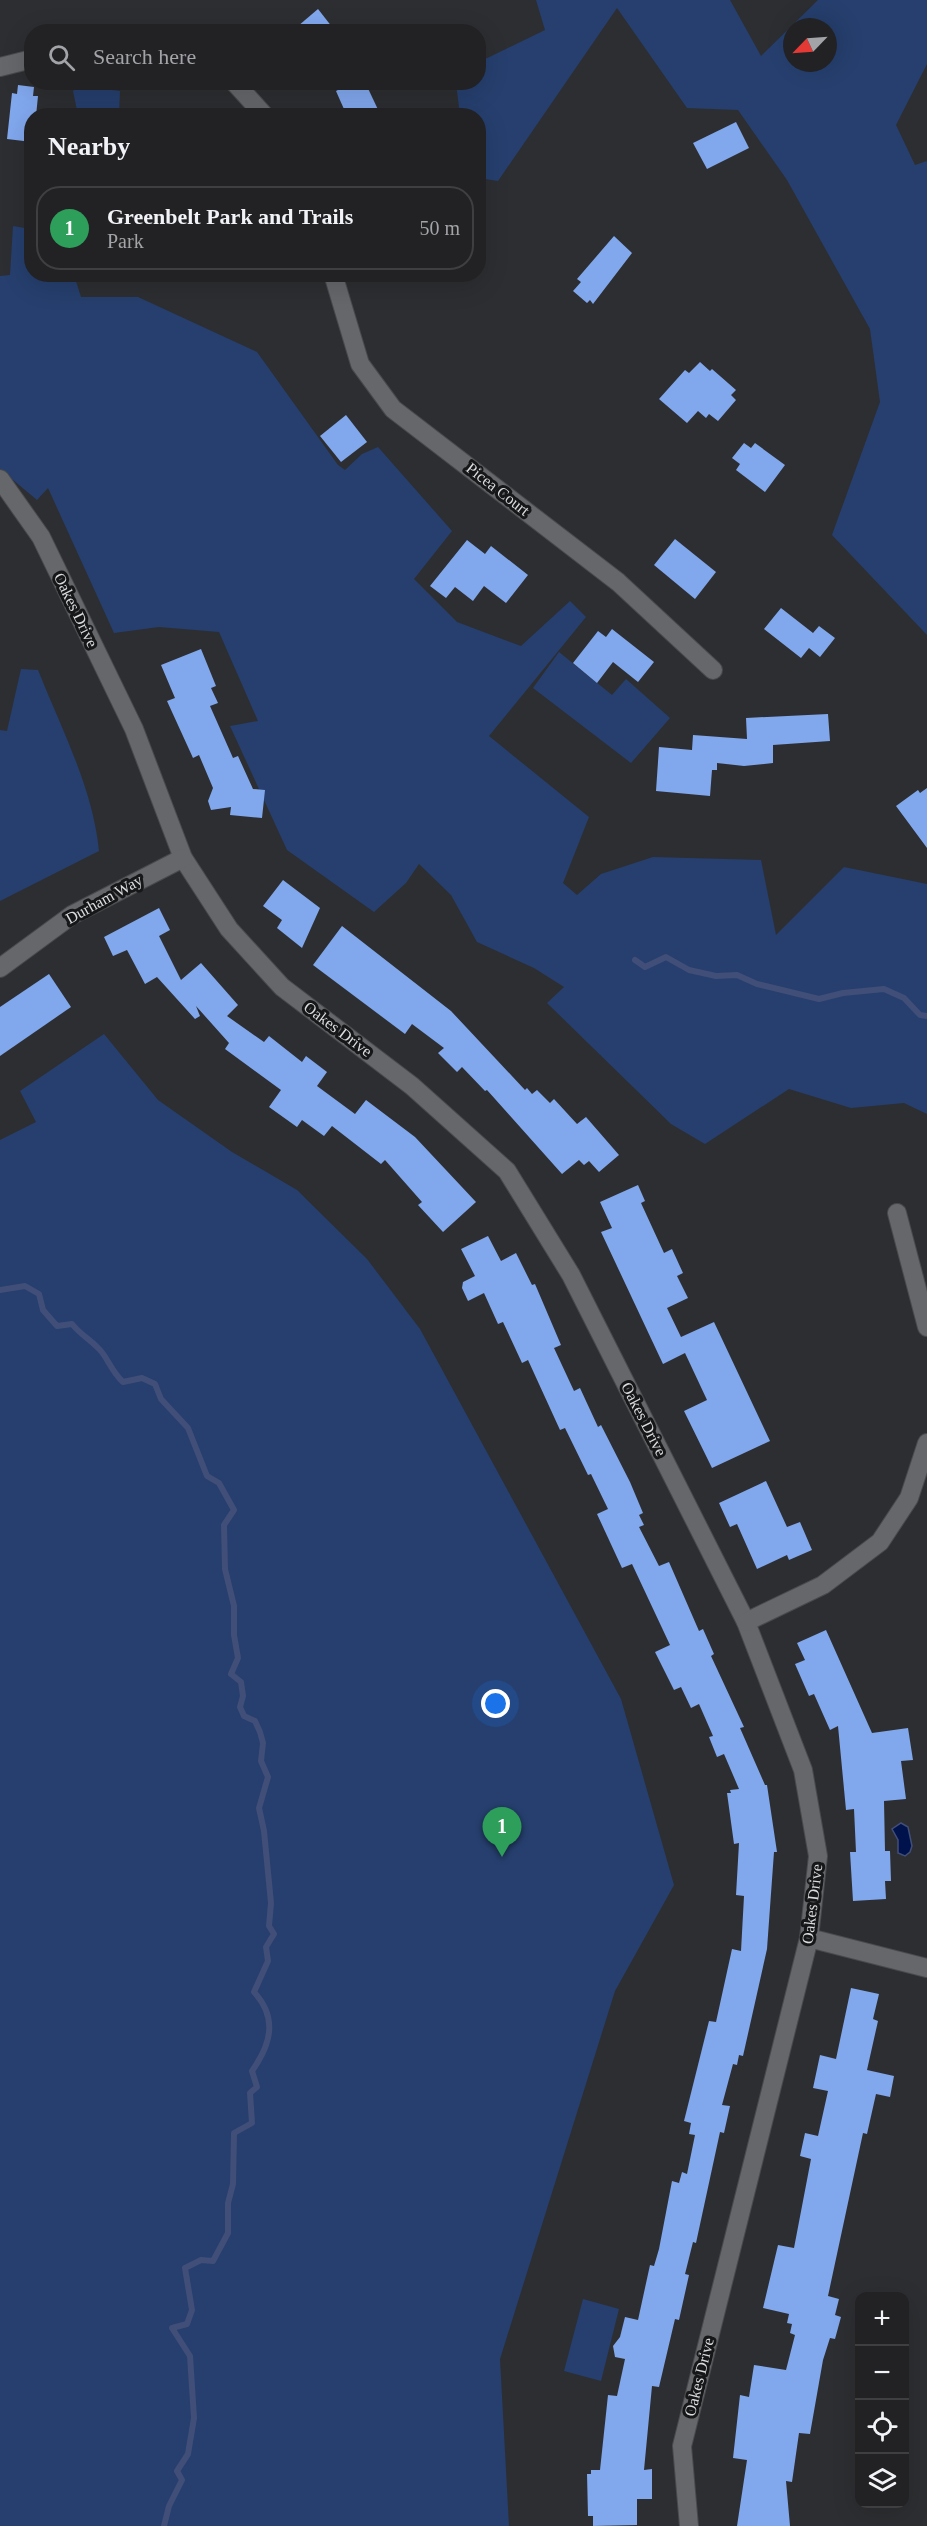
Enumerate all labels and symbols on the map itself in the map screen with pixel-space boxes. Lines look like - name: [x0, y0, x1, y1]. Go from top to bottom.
- north arrow: [783, 18, 837, 72]
- street label: Picea Court: [463, 459, 533, 519]
- street label: Oakes Drive: [51, 570, 101, 650]
- street label: Durham Way: [63, 871, 146, 928]
- street label: Oakes Drive: [301, 998, 375, 1060]
- street label: Oakes Drive: [618, 1379, 670, 1459]
- your location: [481, 1689, 510, 1718]
- pin: 1: [482, 1808, 522, 1857]
- street label: Oakes Drive: [799, 1863, 825, 1945]
- street label: Oakes Drive: [681, 2336, 717, 2418]

